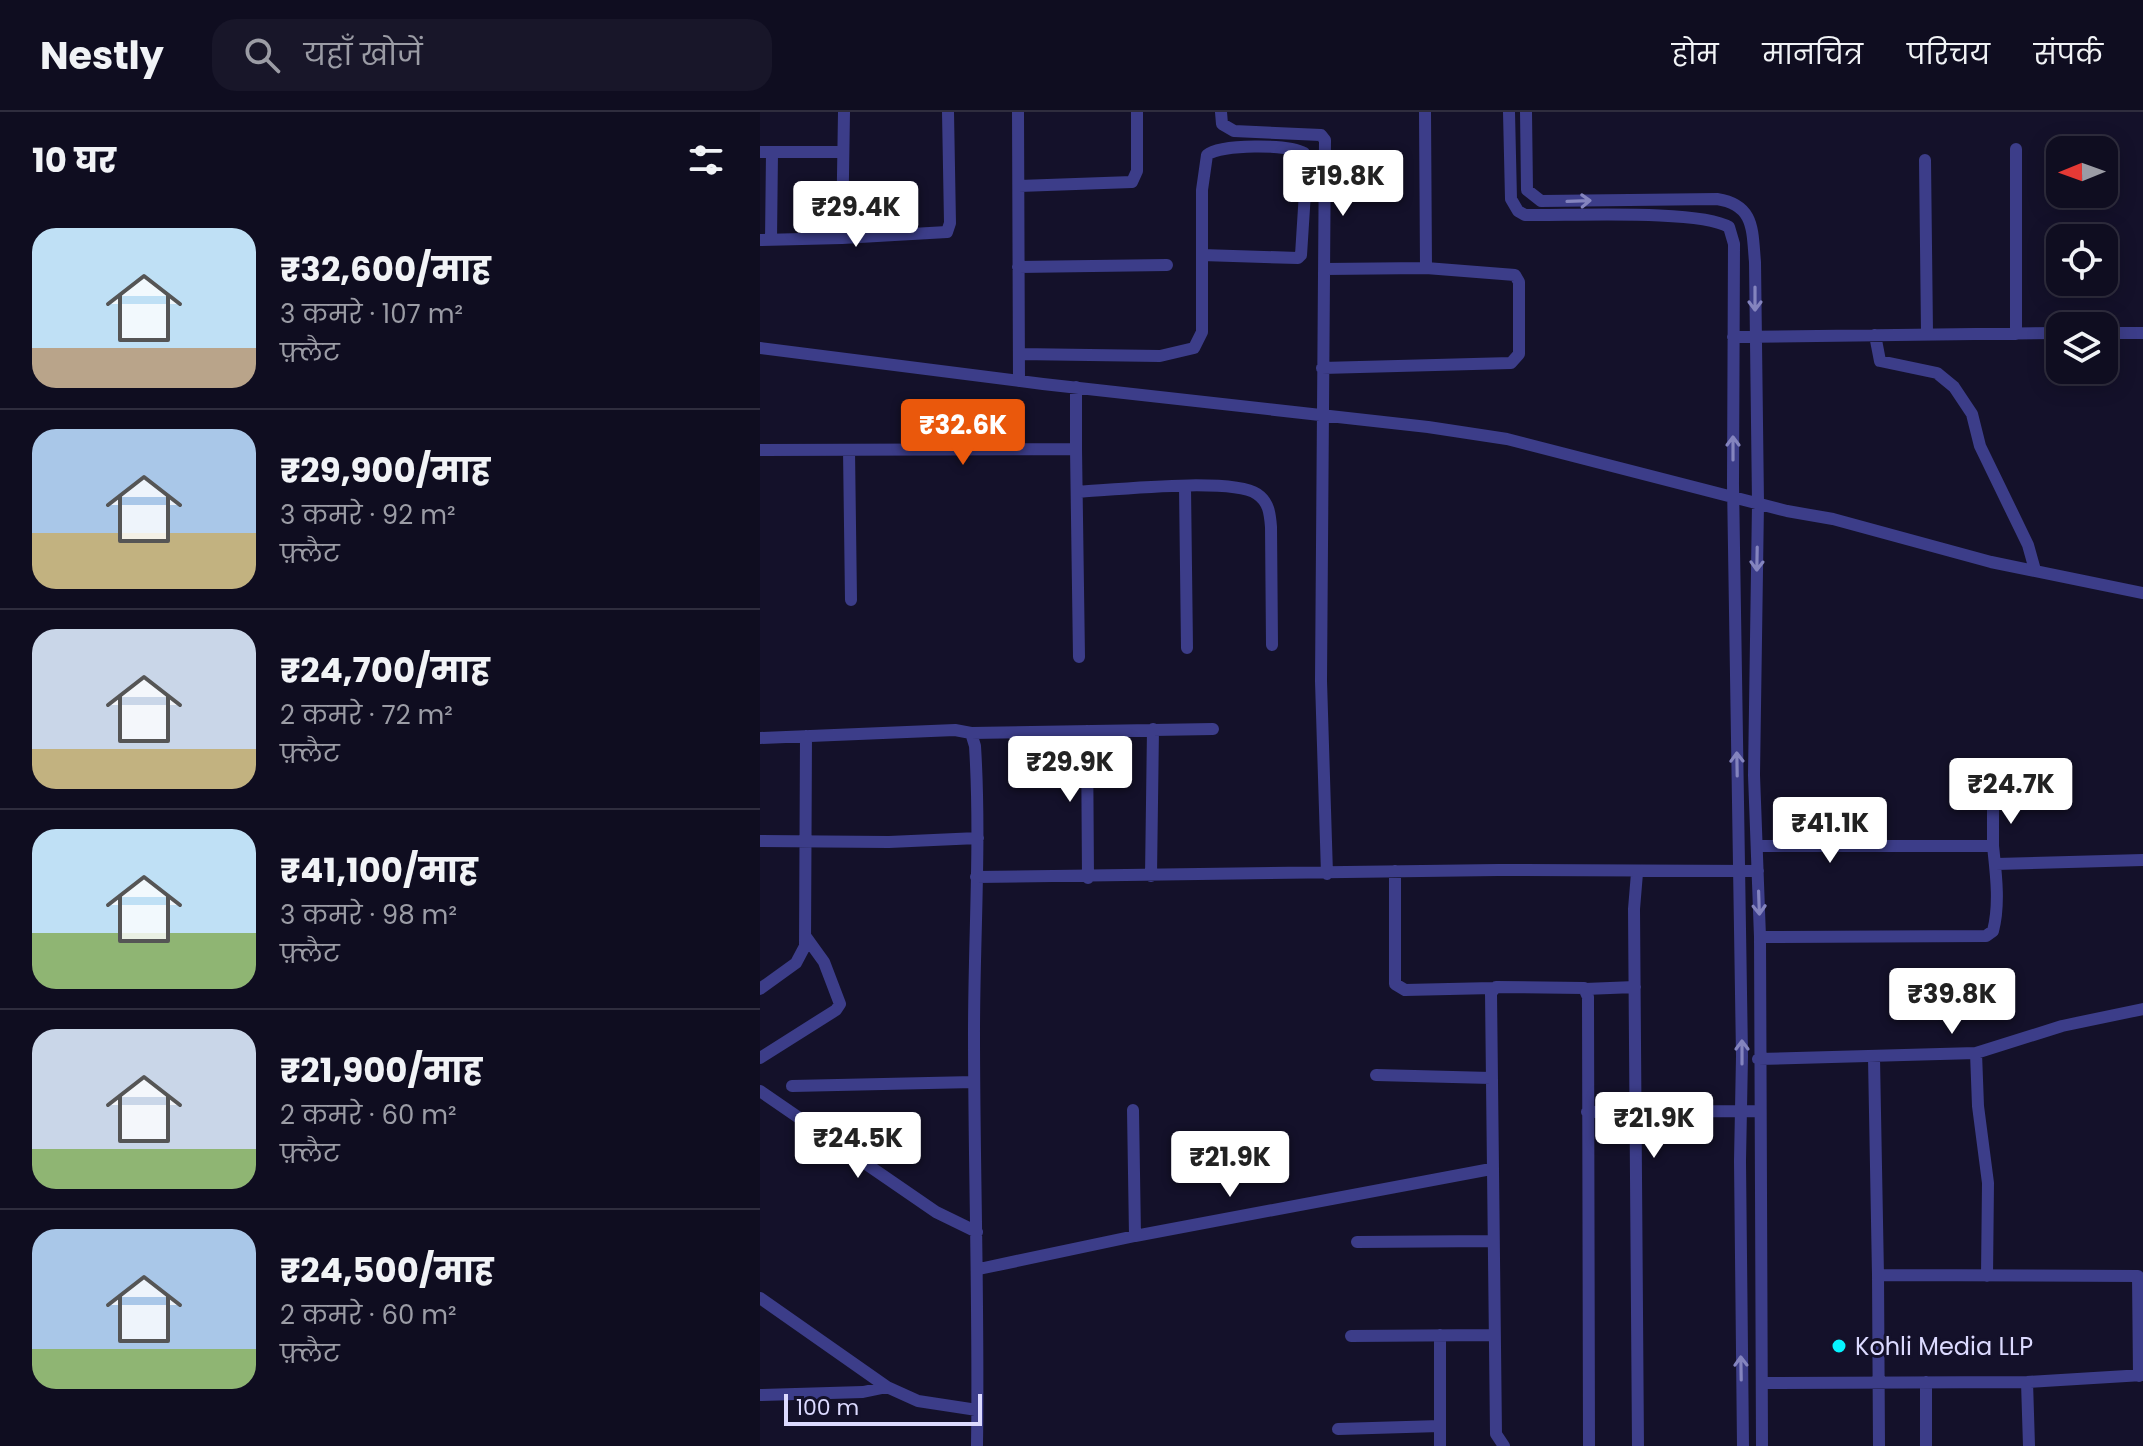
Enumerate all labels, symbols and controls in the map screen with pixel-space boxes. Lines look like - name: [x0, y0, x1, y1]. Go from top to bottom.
- search box: [212, 19, 772, 91]
- text: Nestly: [40, 29, 164, 82]
- icon: search: [240, 33, 284, 77]
- text: यहाँ खोजें: [304, 33, 422, 76]
- text: होम: [1672, 35, 1718, 74]
- text: मानचित्र: [1762, 35, 1863, 74]
- text: परिचय: [1907, 35, 1990, 74]
- text: संपर्क: [2034, 35, 2103, 74]
- text: 10 घर: [32, 136, 116, 184]
- north arrow: [2046, 136, 2118, 208]
- map controls: [2046, 136, 2118, 384]
- icon: filters: [684, 138, 728, 182]
- pin: ₹19.8K: [1278, 150, 1408, 218]
- text: ₹19.8K: [1301, 158, 1385, 194]
- pin: ₹29.4K: [791, 181, 921, 249]
- text: ₹29.4K: [811, 189, 901, 225]
- one-way arrow: [1565, 194, 1592, 209]
- button: locate: [2046, 224, 2118, 296]
- text: ₹32,600/माह: [280, 245, 491, 293]
- icon: home: [96, 260, 192, 356]
- one-way arrow: [1747, 285, 1763, 312]
- text: 3 कमरे · 107 m²: [280, 296, 463, 332]
- button: layers: [2046, 312, 2118, 384]
- text: फ़्लैट: [280, 335, 340, 371]
- pin: ₹32.6K: [898, 399, 1028, 467]
- text: ₹32.6K: [919, 407, 1007, 443]
- one-way arrow: [1725, 435, 1741, 462]
- text: ₹29,900/माह: [280, 446, 490, 494]
- icon: home: [96, 461, 192, 557]
- text: 3 कमरे · 92 m²: [280, 497, 456, 533]
- text: फ़्लैट: [280, 536, 340, 572]
- one-way arrow: [1749, 545, 1765, 572]
- text: ₹24,700/माह: [280, 646, 490, 694]
- icon: home: [96, 661, 192, 757]
- text: 2 कमरे · 72 m²: [280, 697, 453, 733]
- text: फ़्लैट: [280, 736, 340, 772]
- pin: ₹29.9K: [1005, 736, 1135, 804]
- text: ₹29.9K: [1026, 744, 1114, 780]
- one-way arrow: [1729, 751, 1745, 778]
- pin: ₹24.7K: [1946, 758, 2076, 826]
- text: ₹24.7K: [1967, 766, 2055, 802]
- pin: ₹41.1K: [1765, 797, 1895, 865]
- text: ₹41.1K: [1791, 805, 1869, 841]
- text: ₹41,100/माह: [280, 846, 478, 894]
- icon: home: [96, 861, 192, 957]
- one-way arrow: [1751, 889, 1766, 916]
- text: 3 कमरे · 98 m²: [280, 897, 457, 933]
- text: फ़्लैट: [280, 936, 340, 972]
- pin: ₹39.8K: [1887, 968, 2017, 1036]
- text: ₹39.8K: [1907, 976, 1997, 1012]
- one-way arrow: [1734, 1039, 1750, 1066]
- text: ₹21,900/माह: [280, 1046, 482, 1094]
- icon: home: [96, 1061, 192, 1157]
- pin: ₹21.9K: [1589, 1092, 1719, 1160]
- text: 2 कमरे · 60 m²: [280, 1097, 457, 1133]
- text: ₹21.9K: [1613, 1100, 1695, 1136]
- pin: ₹24.5K: [793, 1112, 923, 1180]
- text: ₹24.5K: [813, 1120, 903, 1156]
- pin: ₹21.9K: [1165, 1131, 1295, 1199]
- text: फ़्लैट: [280, 1136, 340, 1172]
- text: ₹21.9K: [1189, 1139, 1271, 1175]
- text: ₹24,500/माह: [280, 1246, 494, 1294]
- icon: home: [96, 1261, 192, 1357]
- text: 2 कमरे · 60 m²: [280, 1297, 457, 1333]
- place label: Kohli Media LLP: [1855, 1330, 2033, 1363]
- text: फ़्लैट: [280, 1336, 340, 1372]
- marker: Kohli Media LLP: [1830, 1337, 1848, 1355]
- one-way arrow: [1733, 1355, 1749, 1382]
- scale bar: [784, 1390, 982, 1426]
- text: 100 m: [796, 1392, 859, 1423]

